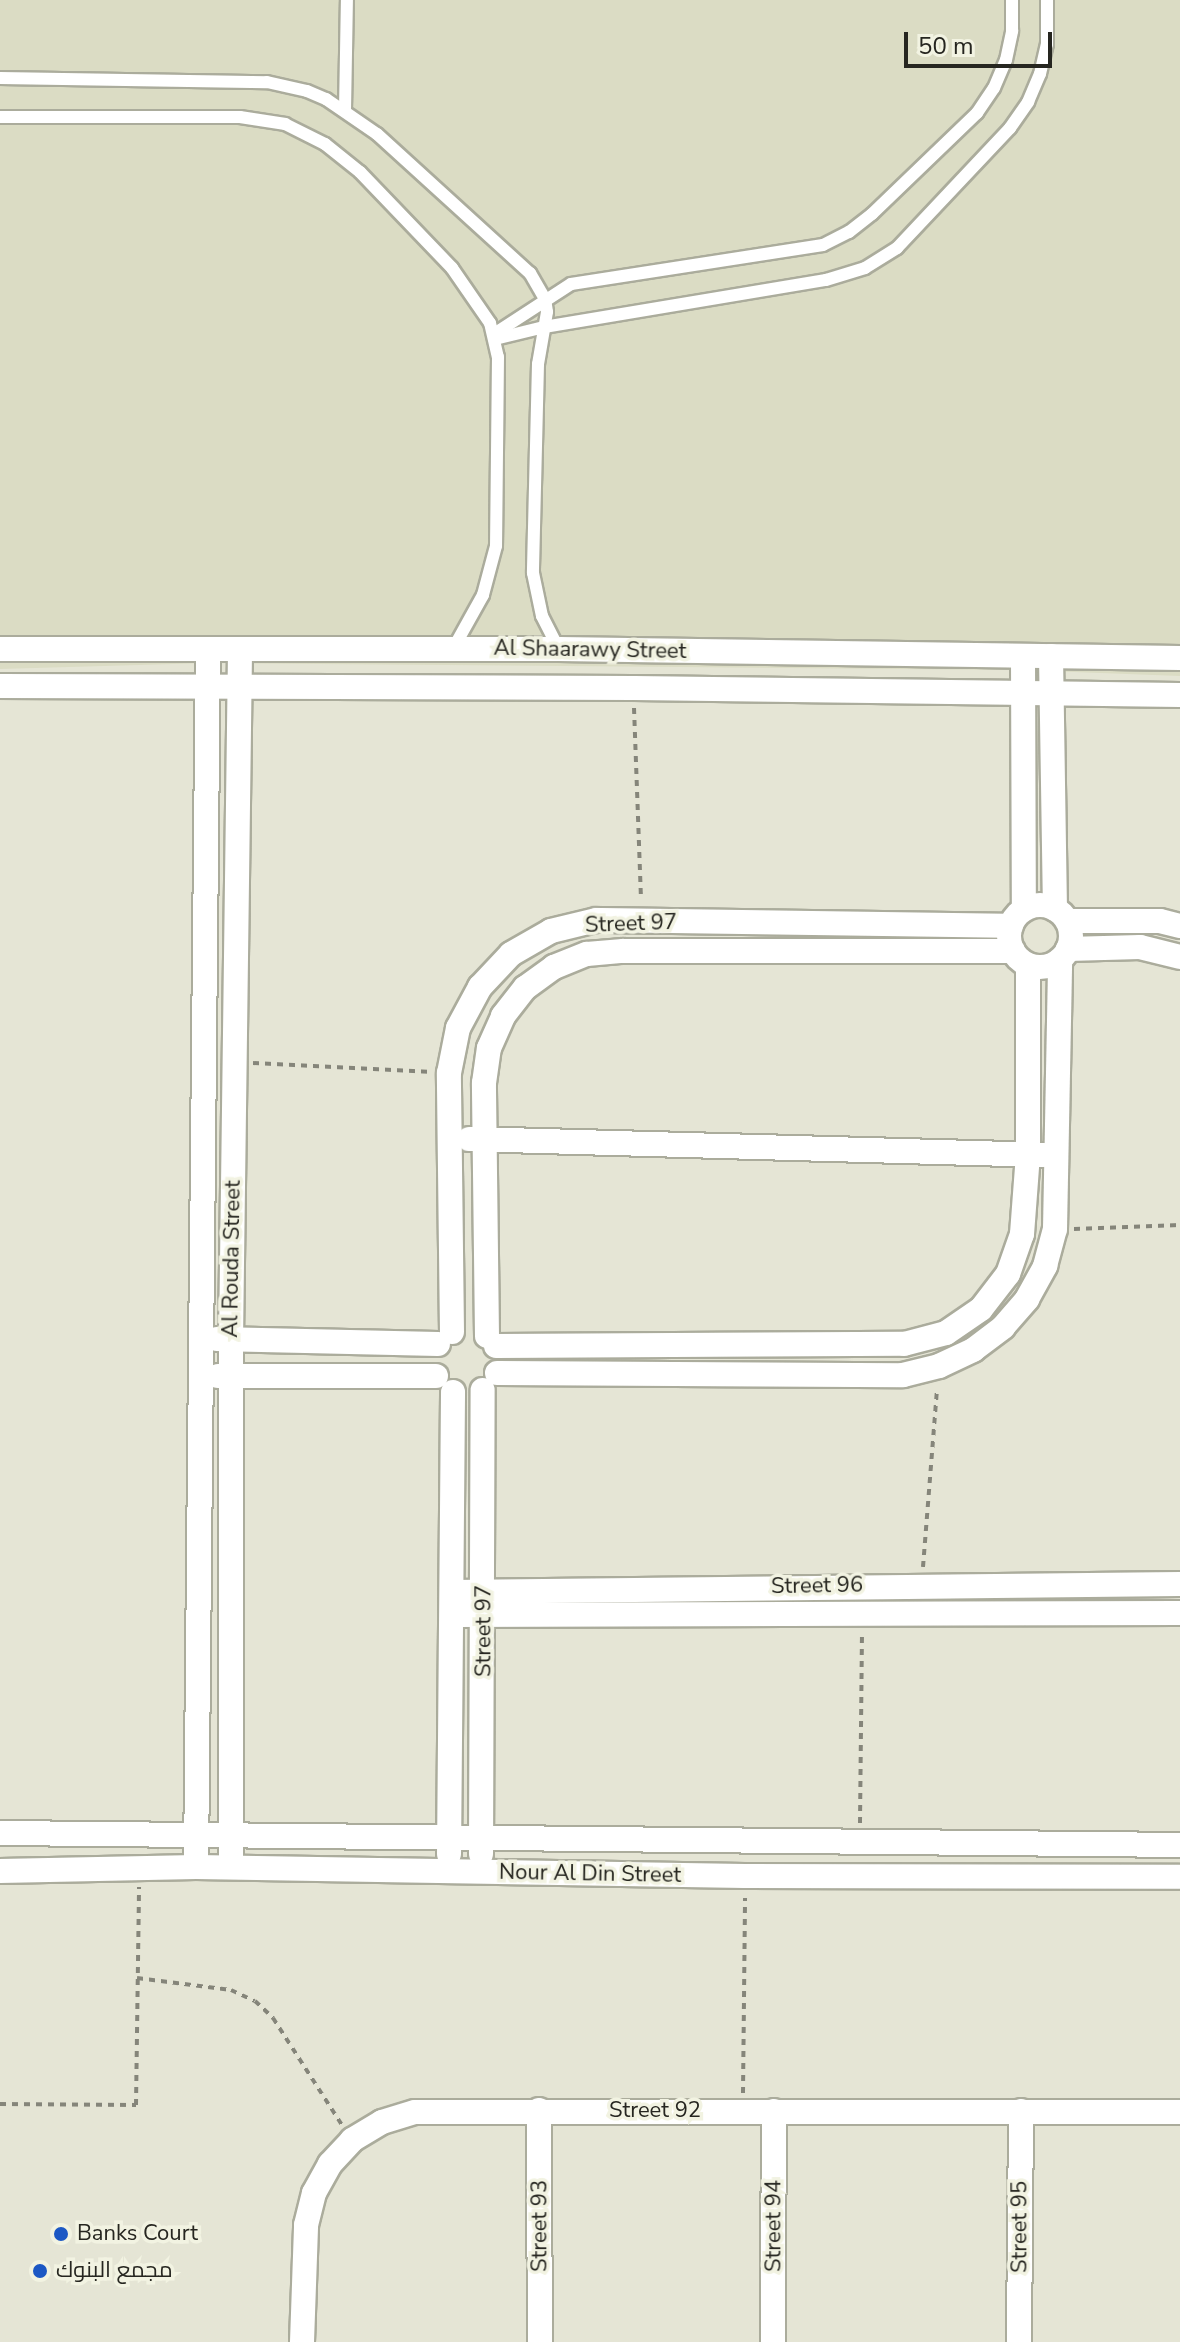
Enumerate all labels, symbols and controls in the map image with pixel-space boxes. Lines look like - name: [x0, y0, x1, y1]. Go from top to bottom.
- scale bar: [908, 16, 1056, 66]
- text: 50 m: [918, 30, 974, 62]
- street label: Al Shaarawy Street: [493, 635, 687, 665]
- street label: Street 97: [585, 909, 677, 939]
- street label: Al Rouda Street: [217, 1180, 247, 1338]
- street label: Street 96: [771, 1572, 863, 1600]
- street label: Street 97: [471, 1585, 497, 1677]
- street label: Nour Al Din Street: [499, 1859, 681, 1889]
- street label: Street 92: [609, 2098, 701, 2124]
- street label: Street 93: [527, 2180, 553, 2272]
- street label: Street 94: [761, 2180, 787, 2272]
- street label: Street 95: [1007, 2181, 1033, 2273]
- place label: Banks Court: [77, 2221, 198, 2247]
- marker: Banks Court: [52, 2225, 70, 2243]
- place label: مجمع البنوك: [56, 2258, 173, 2284]
- marker: مجمع البنوك: [31, 2262, 49, 2280]

